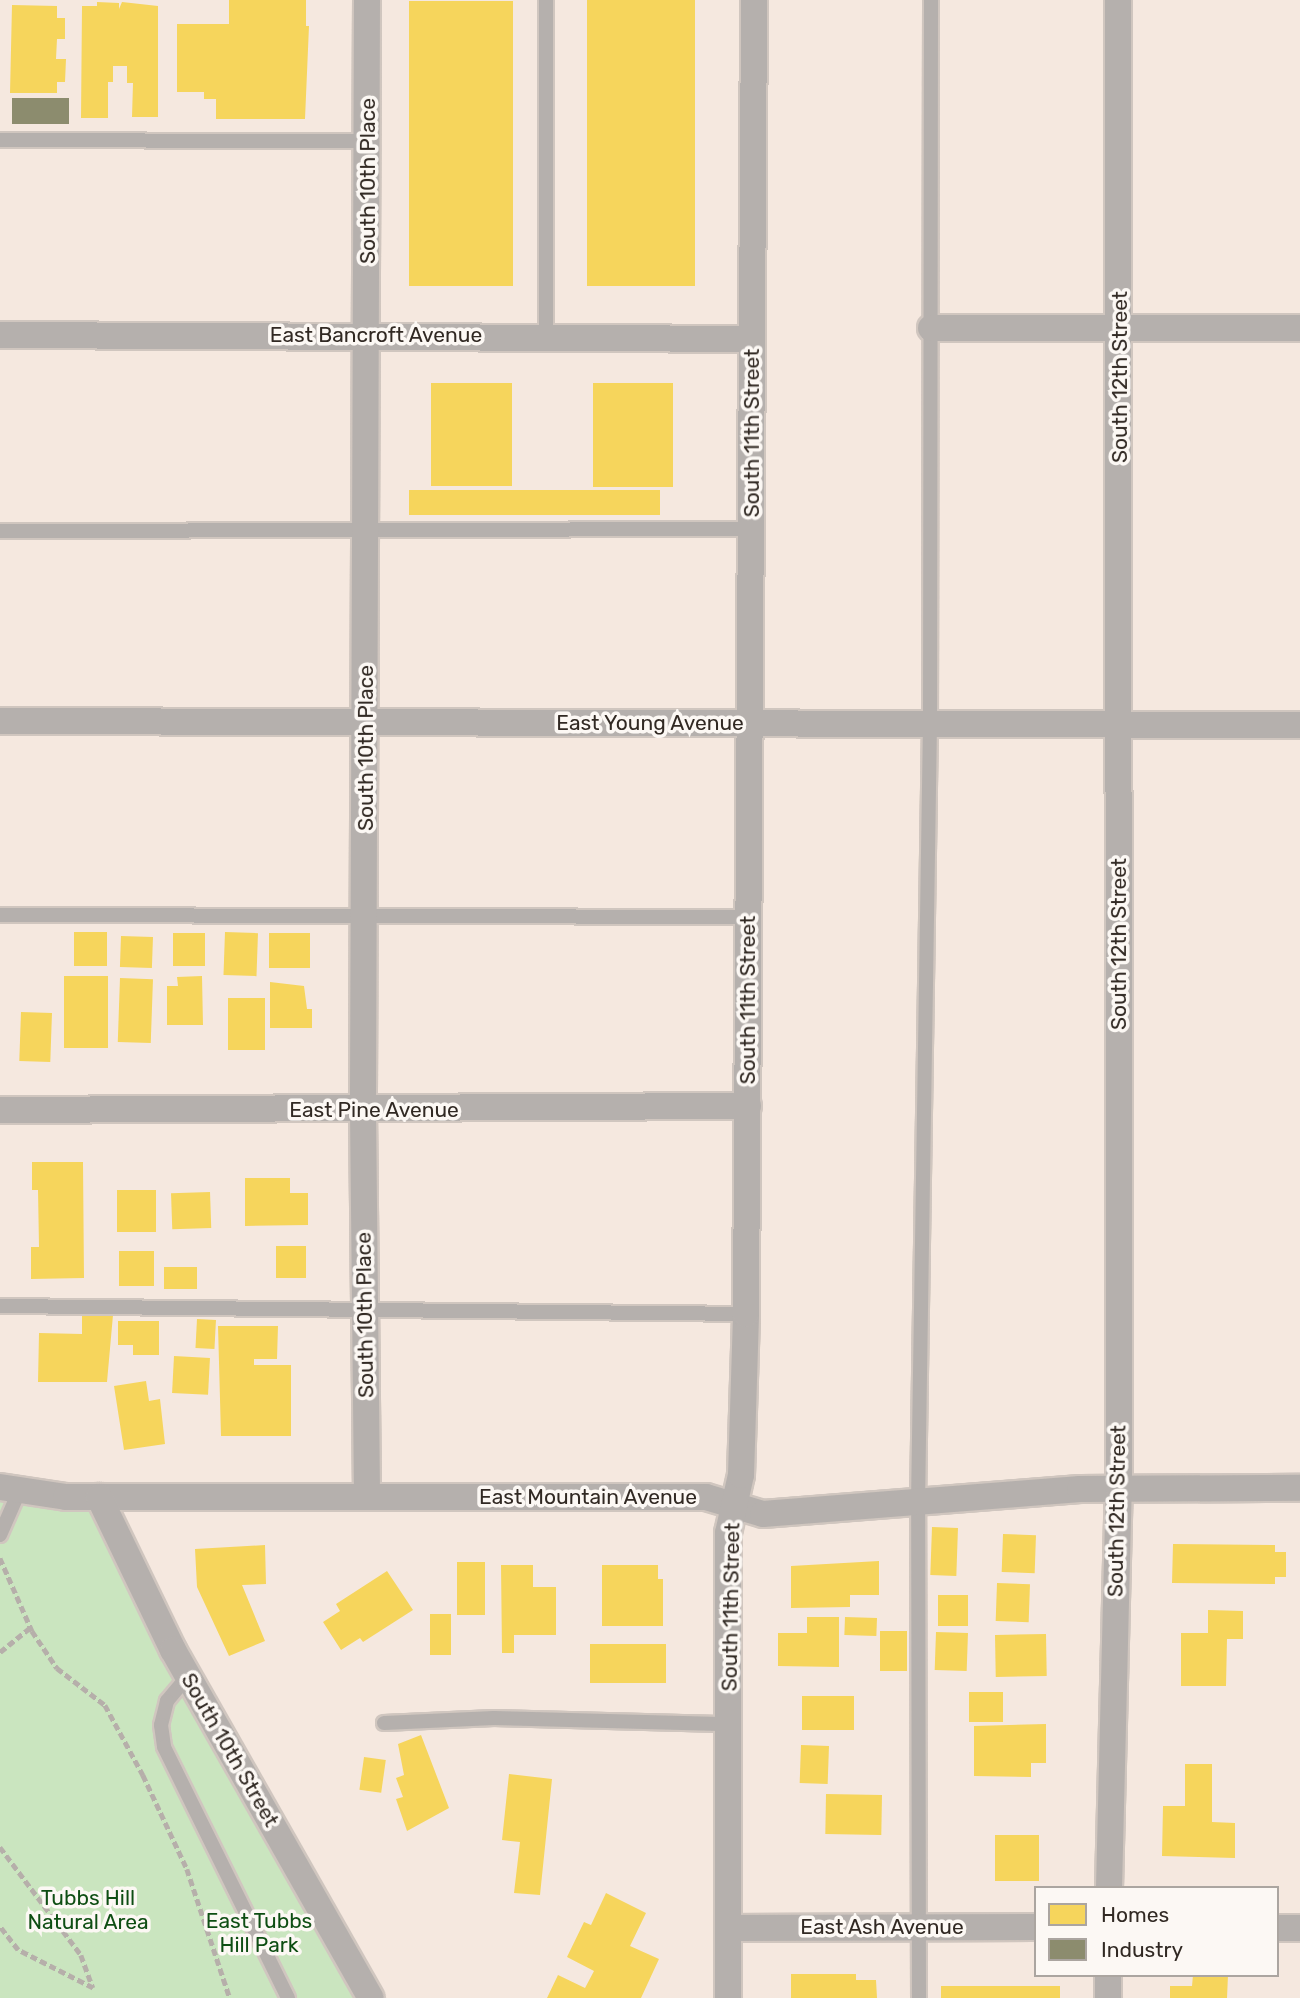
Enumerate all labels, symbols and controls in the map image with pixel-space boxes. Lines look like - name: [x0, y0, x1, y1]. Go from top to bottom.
- street label: South 10th Place: [355, 98, 381, 264]
- street label: South 12th Street: [1107, 291, 1133, 463]
- street label: East Bancroft Avenue: [270, 322, 482, 348]
- street label: South 11th Street: [739, 349, 765, 517]
- street label: South 10th Place: [353, 665, 379, 831]
- street label: East Young Avenue: [556, 710, 744, 736]
- street label: South 12th Street: [1106, 858, 1132, 1030]
- street label: South 11th Street: [735, 916, 761, 1084]
- street label: East Pine Avenue: [289, 1097, 459, 1123]
- street label: South 10th Place: [351, 1232, 379, 1398]
- street label: South 12th Street: [1103, 1425, 1131, 1597]
- street label: East Mountain Avenue: [479, 1484, 697, 1510]
- street label: South 11th Street: [717, 1522, 745, 1692]
- street label: South 10th Street: [176, 1669, 284, 1831]
- park label: Tubbs Hill Natural Area: [27, 1885, 149, 1935]
- legend: [1034, 1886, 1279, 1977]
- text: Homes: [1101, 1902, 1169, 1927]
- park label: East Tubbs Hill Park: [205, 1908, 313, 1958]
- street label: East Ash Avenue: [800, 1914, 964, 1940]
- text: Industry: [1101, 1937, 1183, 1962]

